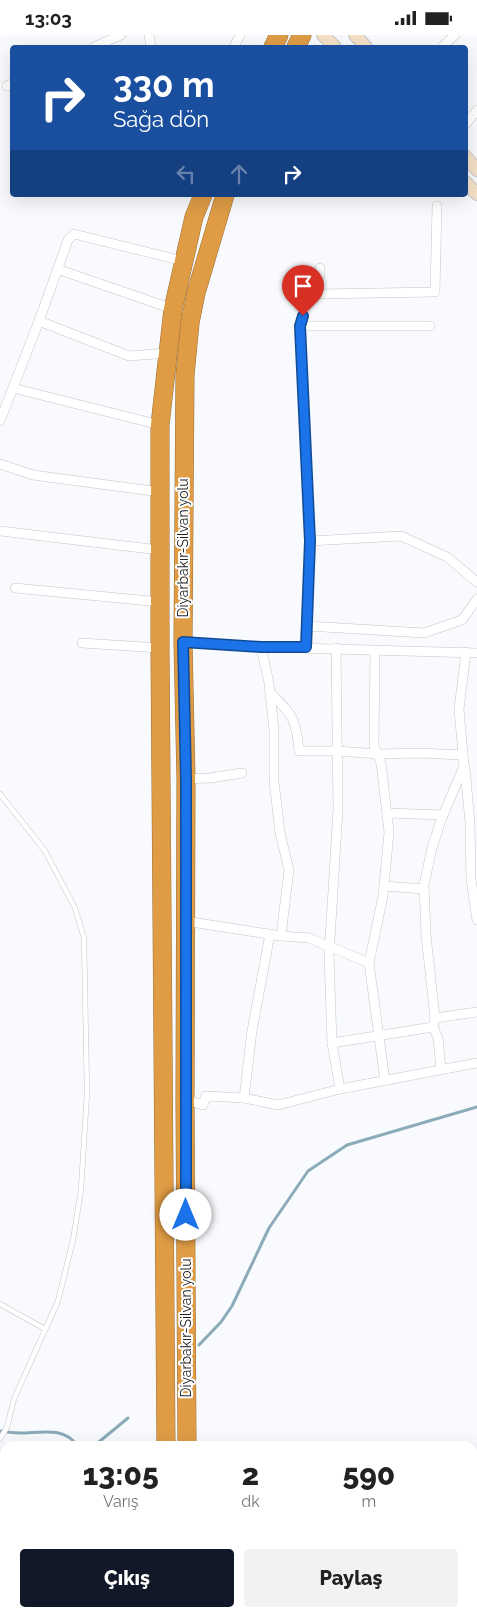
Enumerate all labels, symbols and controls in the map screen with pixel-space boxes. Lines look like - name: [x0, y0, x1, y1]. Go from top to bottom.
- text: 13:03: [25, 7, 72, 29]
- text: 330 m: [113, 64, 215, 105]
- icon: right: [30, 65, 95, 130]
- text: Sağa dön: [113, 106, 209, 132]
- icon: left: [172, 160, 200, 188]
- icon: ahead: [225, 160, 253, 188]
- icon: right: [278, 160, 306, 188]
- pin: [282, 265, 324, 316]
- icon: arrive: [289, 272, 317, 300]
- street label: Diyarbakır-Silvan yolu: [175, 478, 191, 618]
- position arrow: [159, 1188, 211, 1240]
- street label: Diyarbakır-Silvan yolu: [178, 1258, 194, 1398]
- text: 13:05: [83, 1457, 159, 1492]
- text: 2: [242, 1457, 259, 1492]
- text: 590: [342, 1457, 395, 1492]
- text: Varış: [103, 1492, 138, 1511]
- text: dk: [241, 1492, 260, 1511]
- text: m: [362, 1492, 376, 1511]
- button: Çıkış: [20, 1549, 234, 1607]
- button: Paylaş: [244, 1549, 458, 1607]

